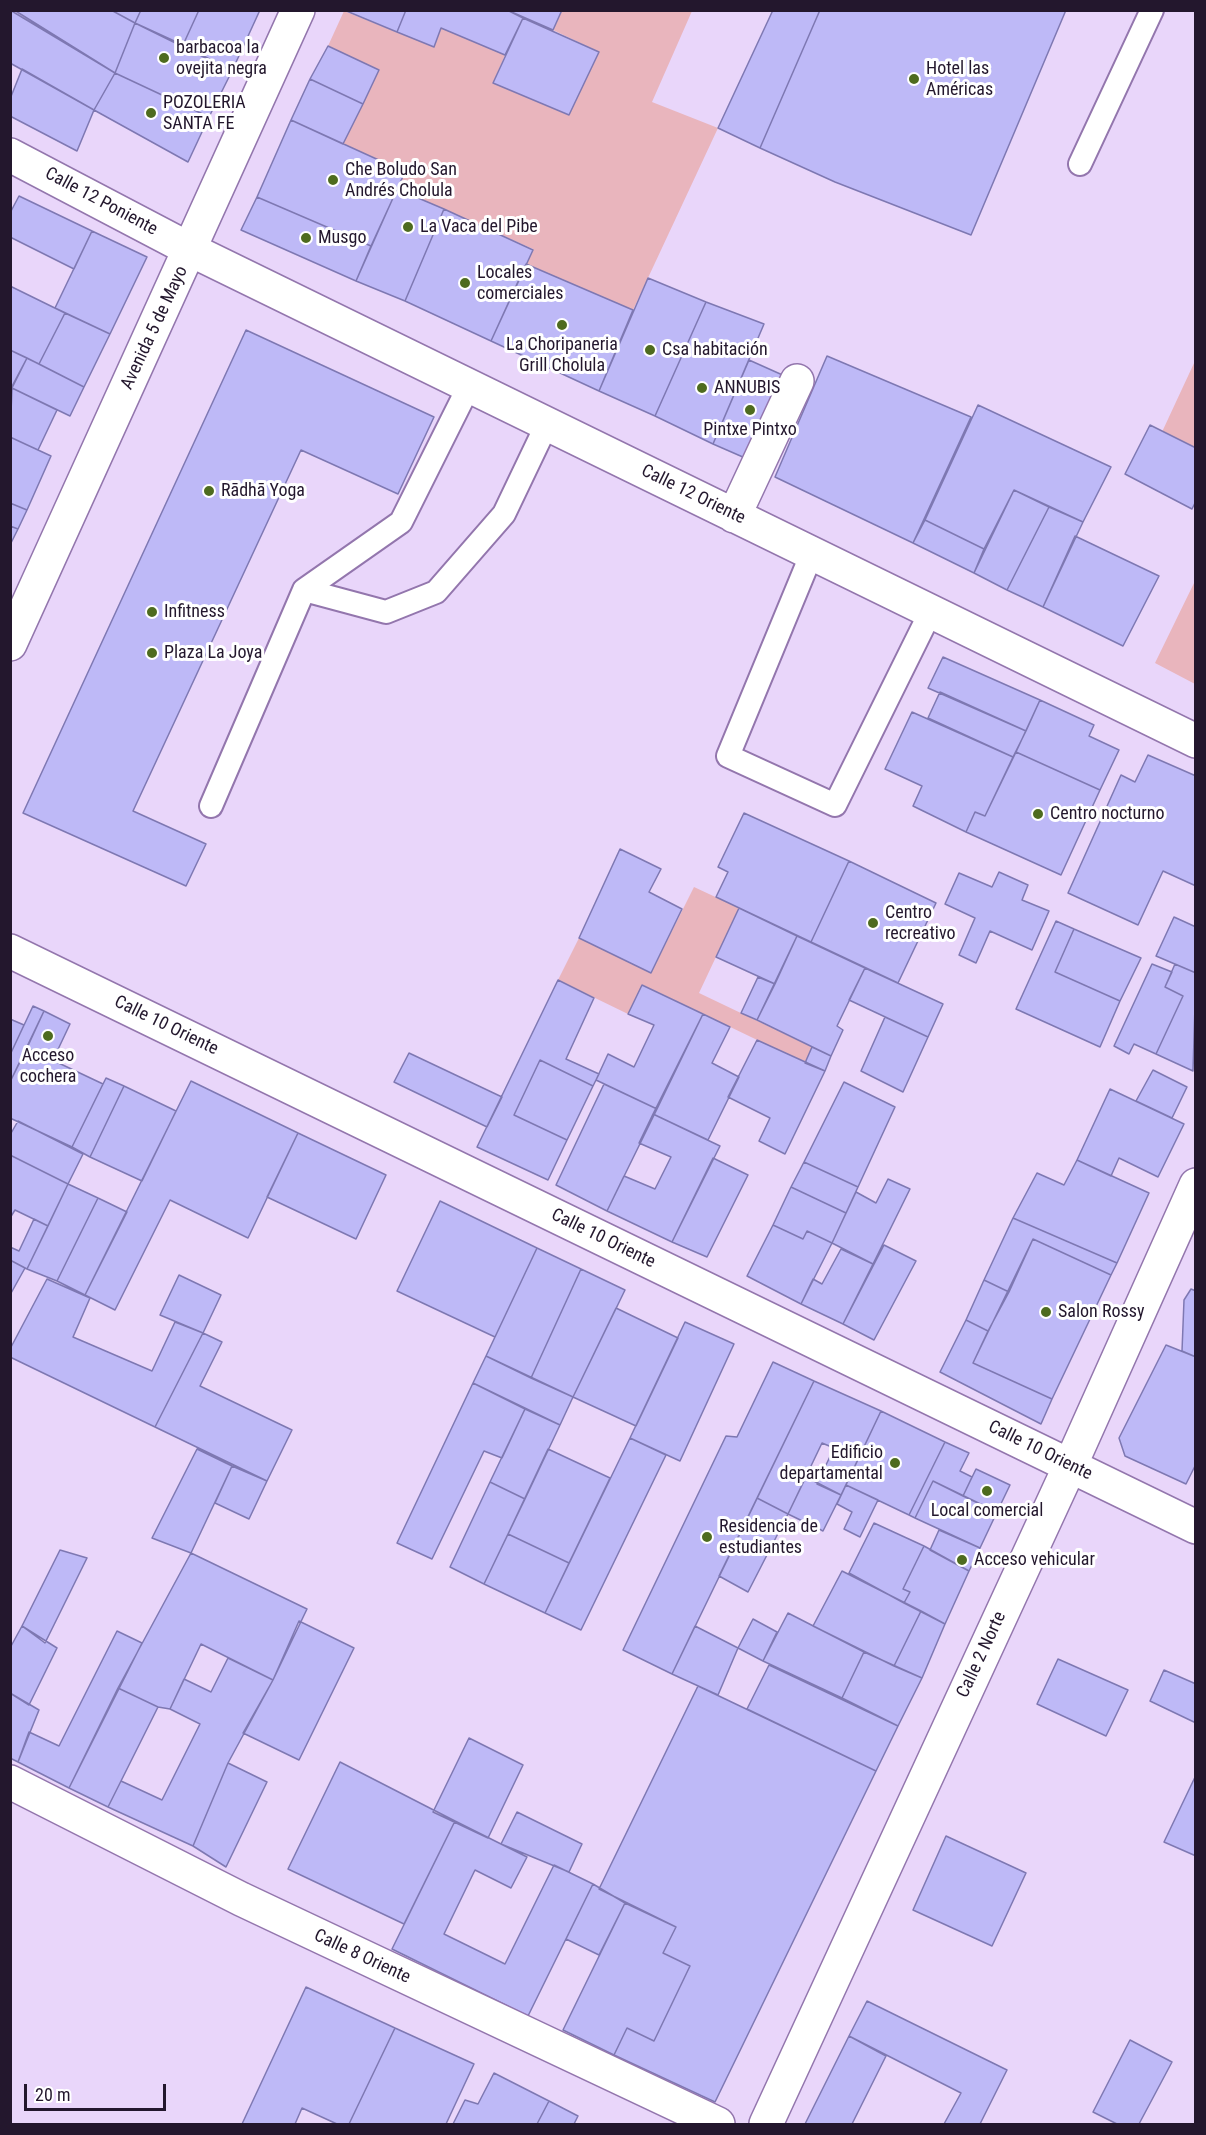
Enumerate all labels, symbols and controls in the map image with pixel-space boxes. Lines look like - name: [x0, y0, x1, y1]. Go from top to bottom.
- place label: barbacoa la ovejita negra: [176, 37, 267, 80]
- marker: barbacoa la ovejita negra: [157, 51, 171, 65]
- place label: Hotel las Américas: [926, 58, 993, 100]
- marker: Hotel las Américas: [907, 72, 921, 86]
- place label: POZOLERIA SANTA FE: [163, 92, 246, 134]
- marker: POZOLERIA SANTA FE: [144, 106, 158, 120]
- place label: Che Boludo San Andrés Cholula: [345, 159, 457, 201]
- street label: Calle 12 Poniente: [41, 163, 161, 241]
- marker: Che Boludo San Andrés Cholula: [326, 173, 340, 187]
- place label: La Vaca del Pibe: [420, 216, 538, 238]
- marker: La Vaca del Pibe: [401, 220, 415, 234]
- place label: Musgo: [318, 227, 366, 249]
- marker: Musgo: [299, 231, 313, 245]
- place label: Locales comerciales: [477, 262, 564, 304]
- street label: Avenida 5 de Mayo: [117, 263, 193, 393]
- marker: Locales comerciales: [458, 276, 472, 290]
- marker: La Choripaneria Grill Cholula: [555, 318, 569, 332]
- place label: La Choripaneria Grill Cholula: [506, 334, 618, 376]
- place label: Csa habitación: [662, 339, 768, 361]
- marker: Csa habitación: [643, 343, 657, 357]
- place label: ANNUBIS: [714, 377, 780, 399]
- marker: ANNUBIS: [695, 381, 709, 395]
- marker: Pintxe Pintxo: [743, 403, 757, 417]
- place label: Pintxe Pintxo: [703, 419, 797, 441]
- street label: Calle 12 Oriente: [638, 461, 748, 529]
- place label: Rādhā Yoga: [221, 480, 305, 502]
- marker: Rādhā Yoga: [202, 484, 216, 498]
- place label: Infitness: [164, 601, 225, 623]
- marker: Infitness: [145, 605, 159, 619]
- place label: Plaza La Joya: [164, 642, 262, 664]
- marker: Plaza La Joya: [145, 646, 159, 660]
- place label: Centro nocturno: [1050, 803, 1164, 825]
- marker: Centro nocturno: [1031, 807, 1045, 821]
- place label: Centro recreativo: [885, 902, 956, 944]
- marker: Centro recreativo: [866, 916, 880, 930]
- street label: Calle 10 Oriente: [111, 992, 221, 1060]
- marker: Acceso cochera: [41, 1029, 55, 1043]
- place label: Acceso cochera: [20, 1045, 76, 1088]
- street label: Calle 10 Oriente: [548, 1205, 658, 1273]
- place label: Salon Rossy: [1058, 1301, 1144, 1323]
- marker: Salon Rossy: [1039, 1305, 1053, 1319]
- street label: Calle 10 Oriente: [985, 1417, 1095, 1485]
- place label: Edificio departamental: [779, 1442, 883, 1484]
- marker: Edificio departamental: [888, 1456, 902, 1470]
- marker: Local comercial: [980, 1484, 994, 1498]
- place label: Local comercial: [931, 1500, 1043, 1522]
- place label: Residencia de estudiantes: [719, 1516, 818, 1558]
- marker: Residencia de estudiantes: [700, 1530, 714, 1544]
- place label: Acceso vehicular: [974, 1549, 1095, 1571]
- marker: Acceso vehicular: [955, 1553, 969, 1567]
- street label: Calle 2 Norte: [953, 1608, 1011, 1702]
- street label: Calle 8 Oriente: [310, 1925, 414, 1989]
- scale bar: [27, 2072, 170, 2110]
- text: 20 m: [35, 2084, 70, 2105]

